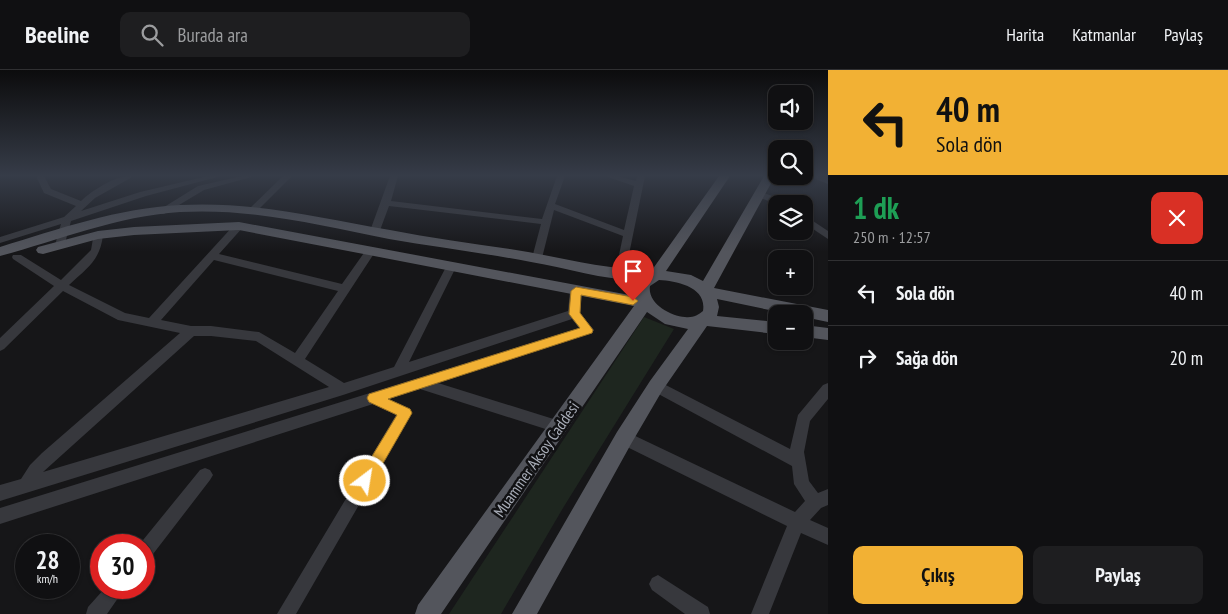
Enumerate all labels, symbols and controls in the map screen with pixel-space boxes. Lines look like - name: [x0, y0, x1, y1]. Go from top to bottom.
- search box: [120, 12, 470, 57]
- text: Beeline: [25, 19, 90, 50]
- icon: search: [138, 21, 166, 49]
- text: Burada ara: [178, 23, 248, 47]
- text: Harita: [1006, 23, 1044, 46]
- text: Katmanlar: [1072, 23, 1136, 46]
- text: Paylaş: [1164, 23, 1203, 46]
- map controls: [768, 85, 813, 350]
- button: sound: [768, 85, 813, 130]
- text: 40 m: [936, 86, 1000, 132]
- icon: left: [853, 90, 918, 155]
- text: Sola dön: [936, 130, 1002, 158]
- button: search: [768, 140, 813, 185]
- text: 1 dk: [853, 188, 899, 227]
- button: close: [1151, 192, 1203, 244]
- button: layers: [768, 195, 813, 240]
- text: 250 m · 12:57: [853, 227, 931, 247]
- pin: [612, 250, 654, 301]
- button: +: [768, 250, 813, 295]
- icon: arrive: [619, 257, 647, 285]
- icon: left: [853, 279, 881, 307]
- text: Sola dön: [896, 281, 955, 305]
- text: 40 m: [1170, 281, 1203, 305]
- button: −: [768, 305, 813, 350]
- icon: right: [853, 344, 881, 372]
- text: Sağa dön: [896, 346, 958, 370]
- text: 20 m: [1170, 346, 1203, 370]
- street label: Muammer Aksoy Caddesi: [489, 398, 583, 520]
- position arrow: [338, 454, 390, 506]
- speed limit sign: 30: [90, 534, 155, 599]
- text: 28: [36, 544, 59, 576]
- button: Çıkış: [853, 546, 1023, 604]
- button: Paylaş: [1033, 546, 1203, 604]
- text: km/h: [37, 571, 58, 586]

